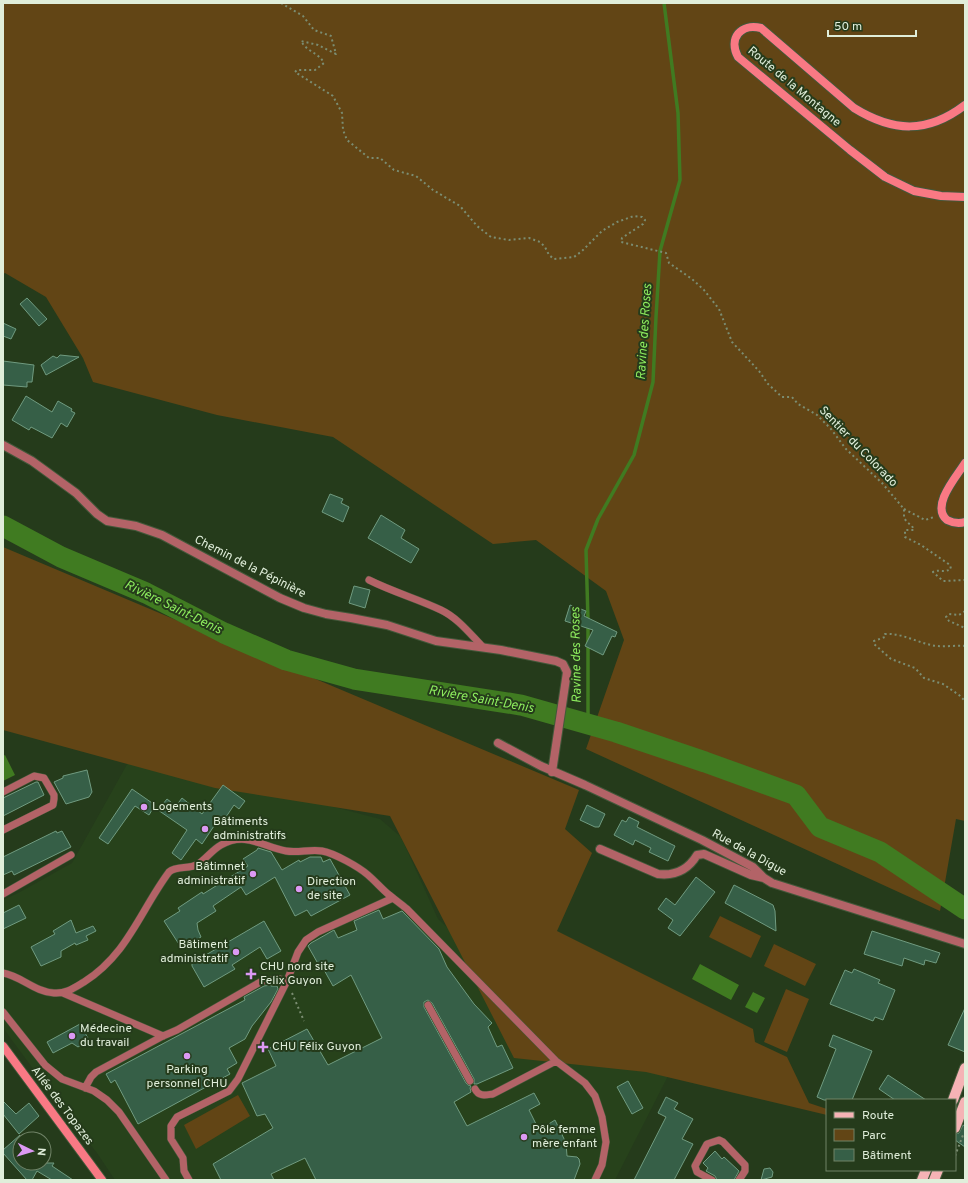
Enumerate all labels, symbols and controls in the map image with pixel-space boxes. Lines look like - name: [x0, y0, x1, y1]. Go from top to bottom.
- scale bar: [828, 12, 916, 38]
- text: 50 m: [834, 19, 862, 35]
- street label: Route de la Montagne: [744, 43, 844, 131]
- water label: Ravine des Roses: [634, 283, 656, 381]
- street label: Sentier du Colorado: [815, 403, 901, 491]
- street label: Chemin de la Pépinière: [191, 532, 309, 602]
- water label: Rivière Saint-Denis: [122, 577, 224, 639]
- water label: Ravine des Roses: [568, 607, 586, 703]
- water label: Rivière Saint-Denis: [427, 683, 535, 717]
- place label: Logements: [152, 799, 212, 815]
- marker: Logements: [139, 802, 149, 812]
- place label: Bâtiments administratifs: [213, 814, 286, 844]
- marker: Bâtiments administratifs: [200, 824, 210, 834]
- street label: Rue de la Digue: [709, 826, 789, 880]
- place label: Bâtimnet administratif: [177, 859, 245, 889]
- marker: Bâtimnet administratif: [248, 869, 258, 879]
- place label: Direction de site: [307, 874, 356, 904]
- marker: Direction de site: [294, 884, 304, 894]
- place label: Bâtiment administratif: [160, 937, 228, 967]
- marker: Bâtiment administratif: [231, 947, 241, 957]
- place label: CHU nord site Felix Guyon: [260, 959, 334, 989]
- marker: CHU nord site Felix Guyon: [245, 968, 257, 980]
- place label: Médecine du travail: [80, 1021, 132, 1051]
- marker: Médecine du travail: [67, 1031, 77, 1041]
- place label: CHU Félix Guyon: [272, 1039, 361, 1055]
- marker: CHU Félix Guyon: [257, 1041, 269, 1053]
- marker: Parking personnel CHU: [182, 1051, 192, 1061]
- place label: Parking personnel CHU: [147, 1062, 227, 1092]
- street label: Allée des Topazes: [27, 1063, 97, 1149]
- legend: [826, 1099, 956, 1171]
- text: Route: [862, 1108, 894, 1124]
- place label: Pôle femme mère enfant: [532, 1122, 597, 1152]
- text: Parc: [862, 1128, 886, 1144]
- north arrow: [12, 1131, 52, 1171]
- marker: Pôle femme mère enfant: [519, 1132, 529, 1142]
- text: N: [34, 1147, 48, 1156]
- text: Bâtiment: [862, 1148, 912, 1164]

